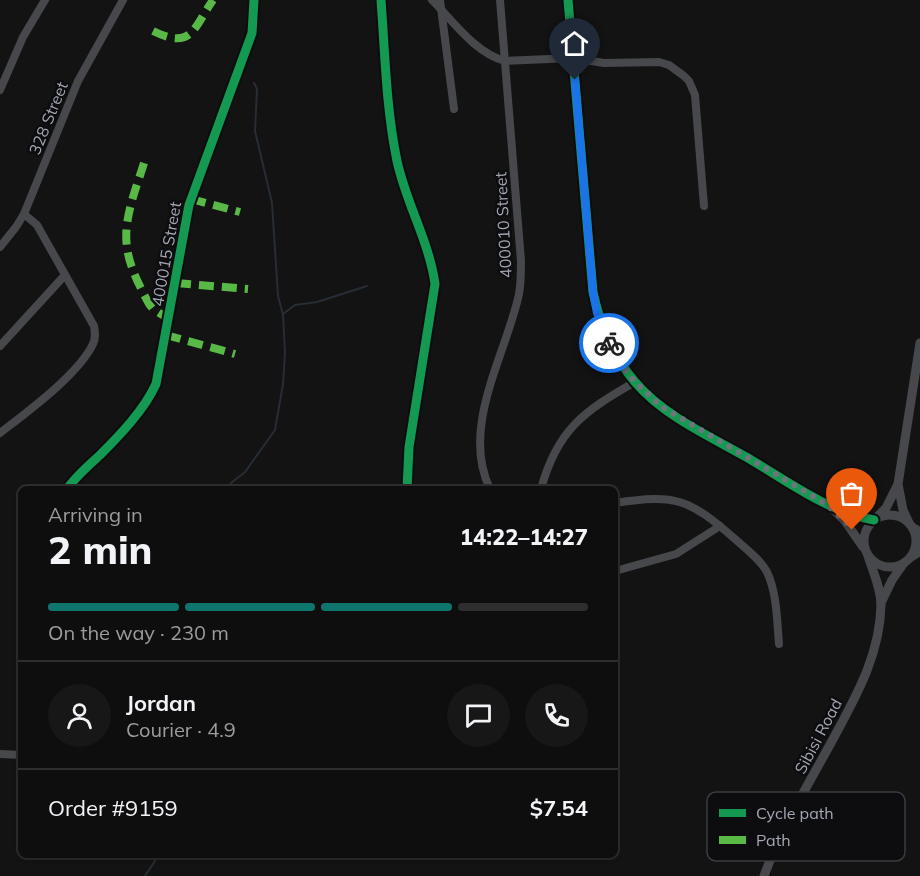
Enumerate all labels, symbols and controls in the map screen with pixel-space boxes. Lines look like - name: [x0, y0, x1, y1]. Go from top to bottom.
- pin: [549, 18, 600, 80]
- icon: home: [558, 27, 591, 60]
- street label: 328 Street: [24, 78, 72, 158]
- street label: 400010 Street: [490, 171, 516, 278]
- street label: 400015 Street: [147, 200, 185, 308]
- courier: [579, 313, 639, 373]
- icon: bike: [593, 327, 626, 360]
- pin: [826, 468, 877, 530]
- icon: bag: [835, 477, 868, 510]
- text: Arriving in: [48, 502, 143, 527]
- text: 14:22–14:27: [460, 523, 588, 551]
- text: 2 min: [48, 525, 153, 574]
- text: On the way · 230 m: [48, 620, 229, 645]
- button: person: [48, 684, 111, 747]
- button: chat: [447, 684, 510, 747]
- button: phone: [525, 684, 588, 747]
- text: Jordan: [126, 689, 196, 717]
- street label: Sibisi Road: [790, 695, 846, 777]
- text: Courier · 4.9: [126, 717, 236, 742]
- legend: [707, 792, 905, 861]
- text: Order #9159: [48, 794, 178, 822]
- text: $7.54: [530, 794, 588, 822]
- text: Cycle path: [756, 803, 834, 823]
- text: Path: [756, 830, 791, 850]

